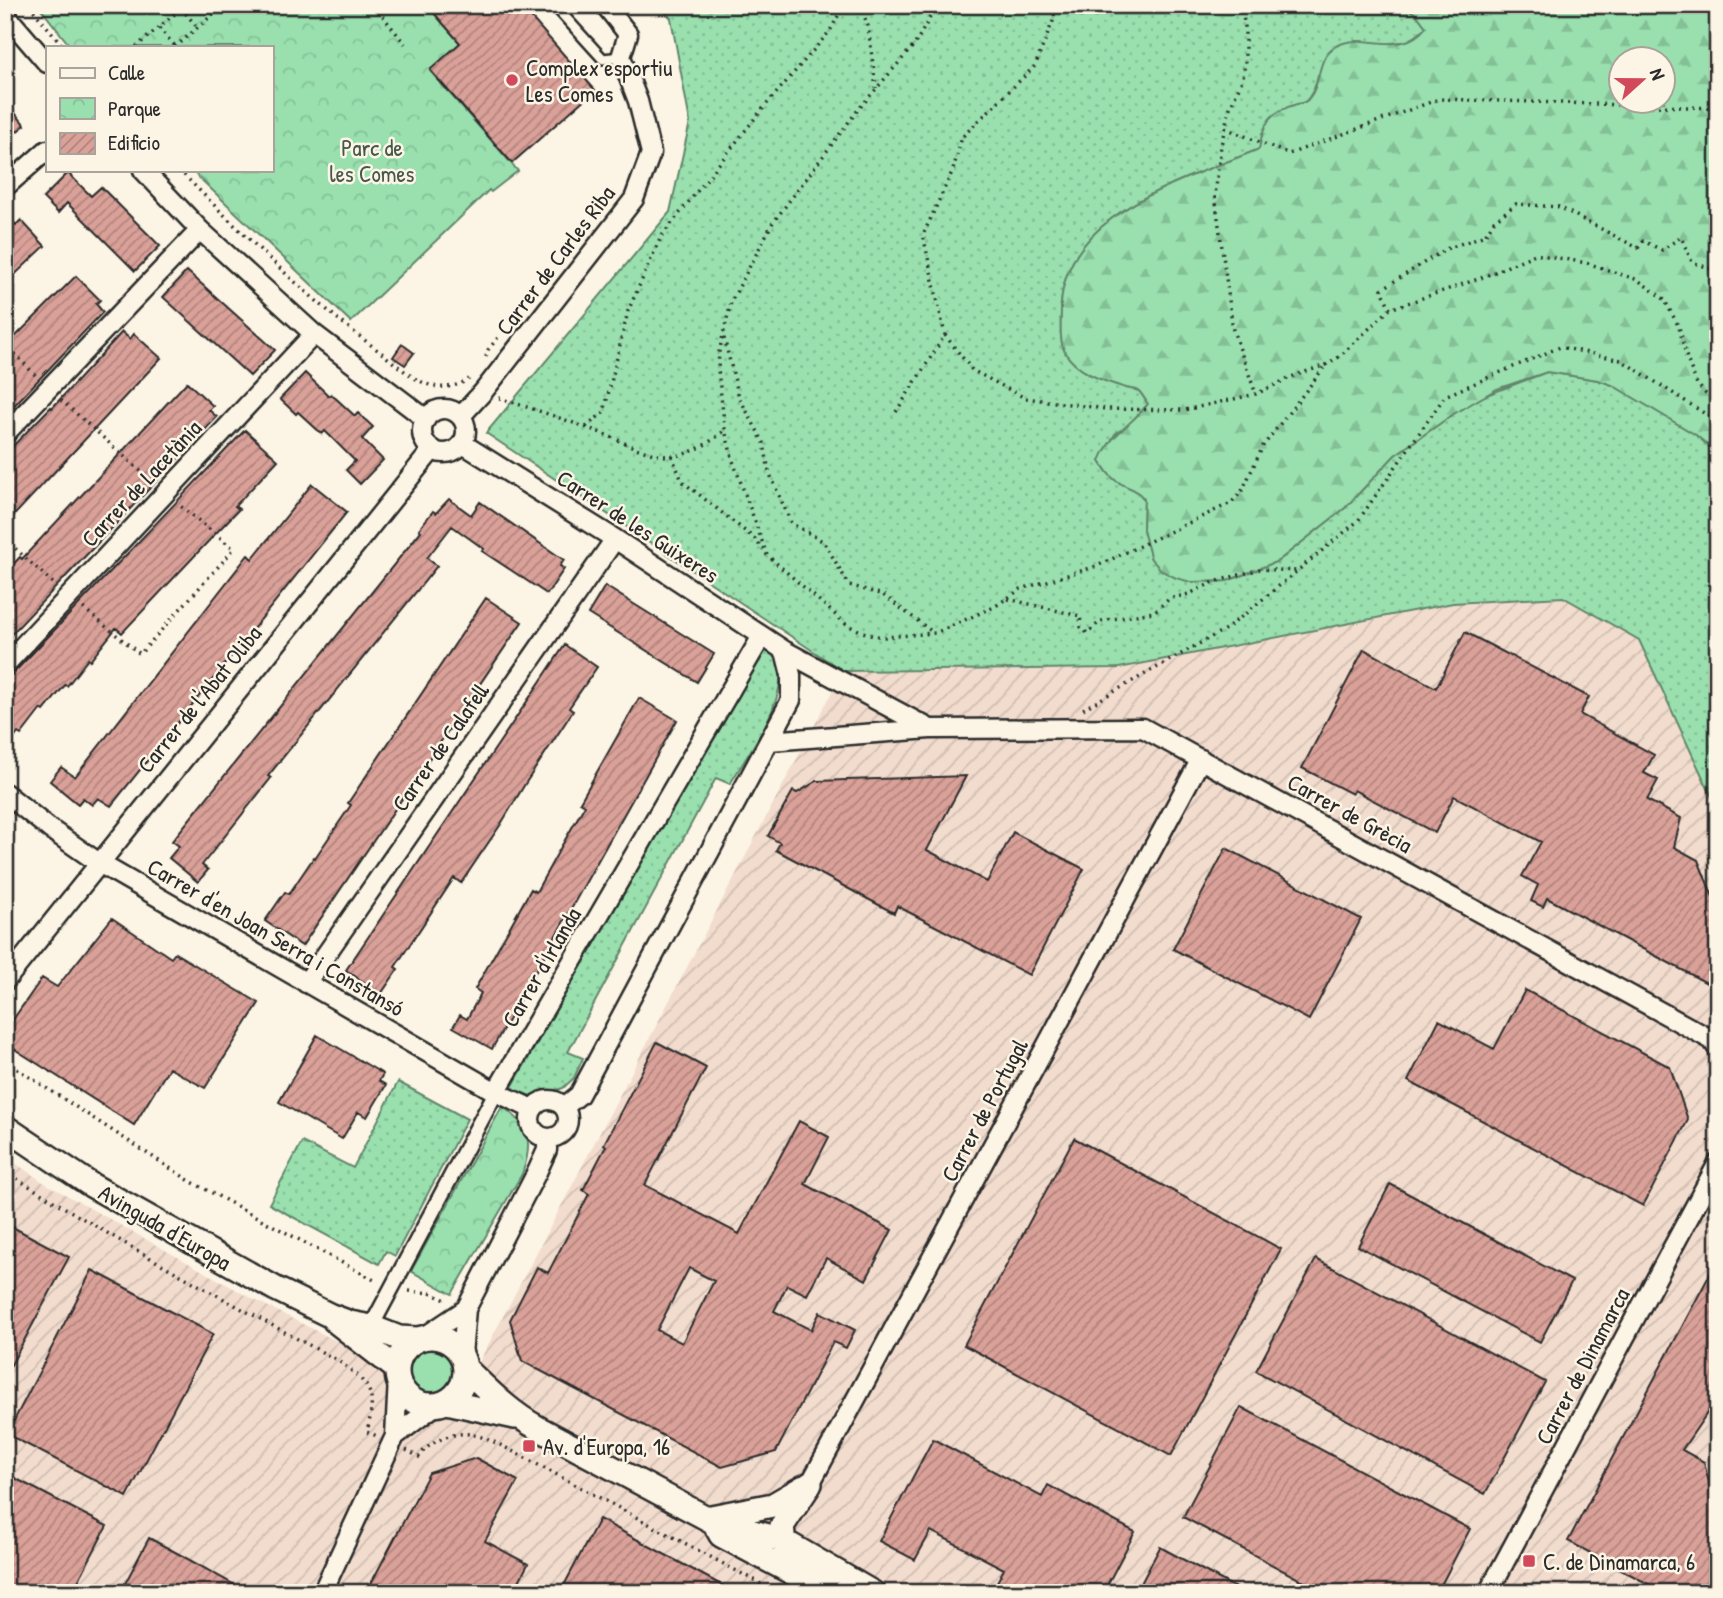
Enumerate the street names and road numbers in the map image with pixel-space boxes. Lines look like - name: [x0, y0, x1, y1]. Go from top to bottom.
- street label: Carrer de Carles Riba: [488, 179, 622, 341]
- street label: Carrer de Lacetània: [74, 413, 208, 553]
- street label: Carrer de les Guixeres: [551, 462, 725, 590]
- street label: Carrer de l'Abat Oliba: [130, 619, 268, 779]
- street label: Carrer de Calafell: [384, 676, 496, 817]
- street label: Carrer de Grècia: [1282, 766, 1418, 860]
- street label: Carrer d'en Joan Serra i Constansó: [142, 851, 410, 1023]
- street label: Carrer d'Irlanda: [494, 902, 588, 1032]
- street label: Carrer de Portugal: [933, 1032, 1035, 1187]
- street label: Avinguda d'Europa: [93, 1177, 237, 1277]
- street label: Carrer de Dinamarca: [1528, 1282, 1636, 1450]

